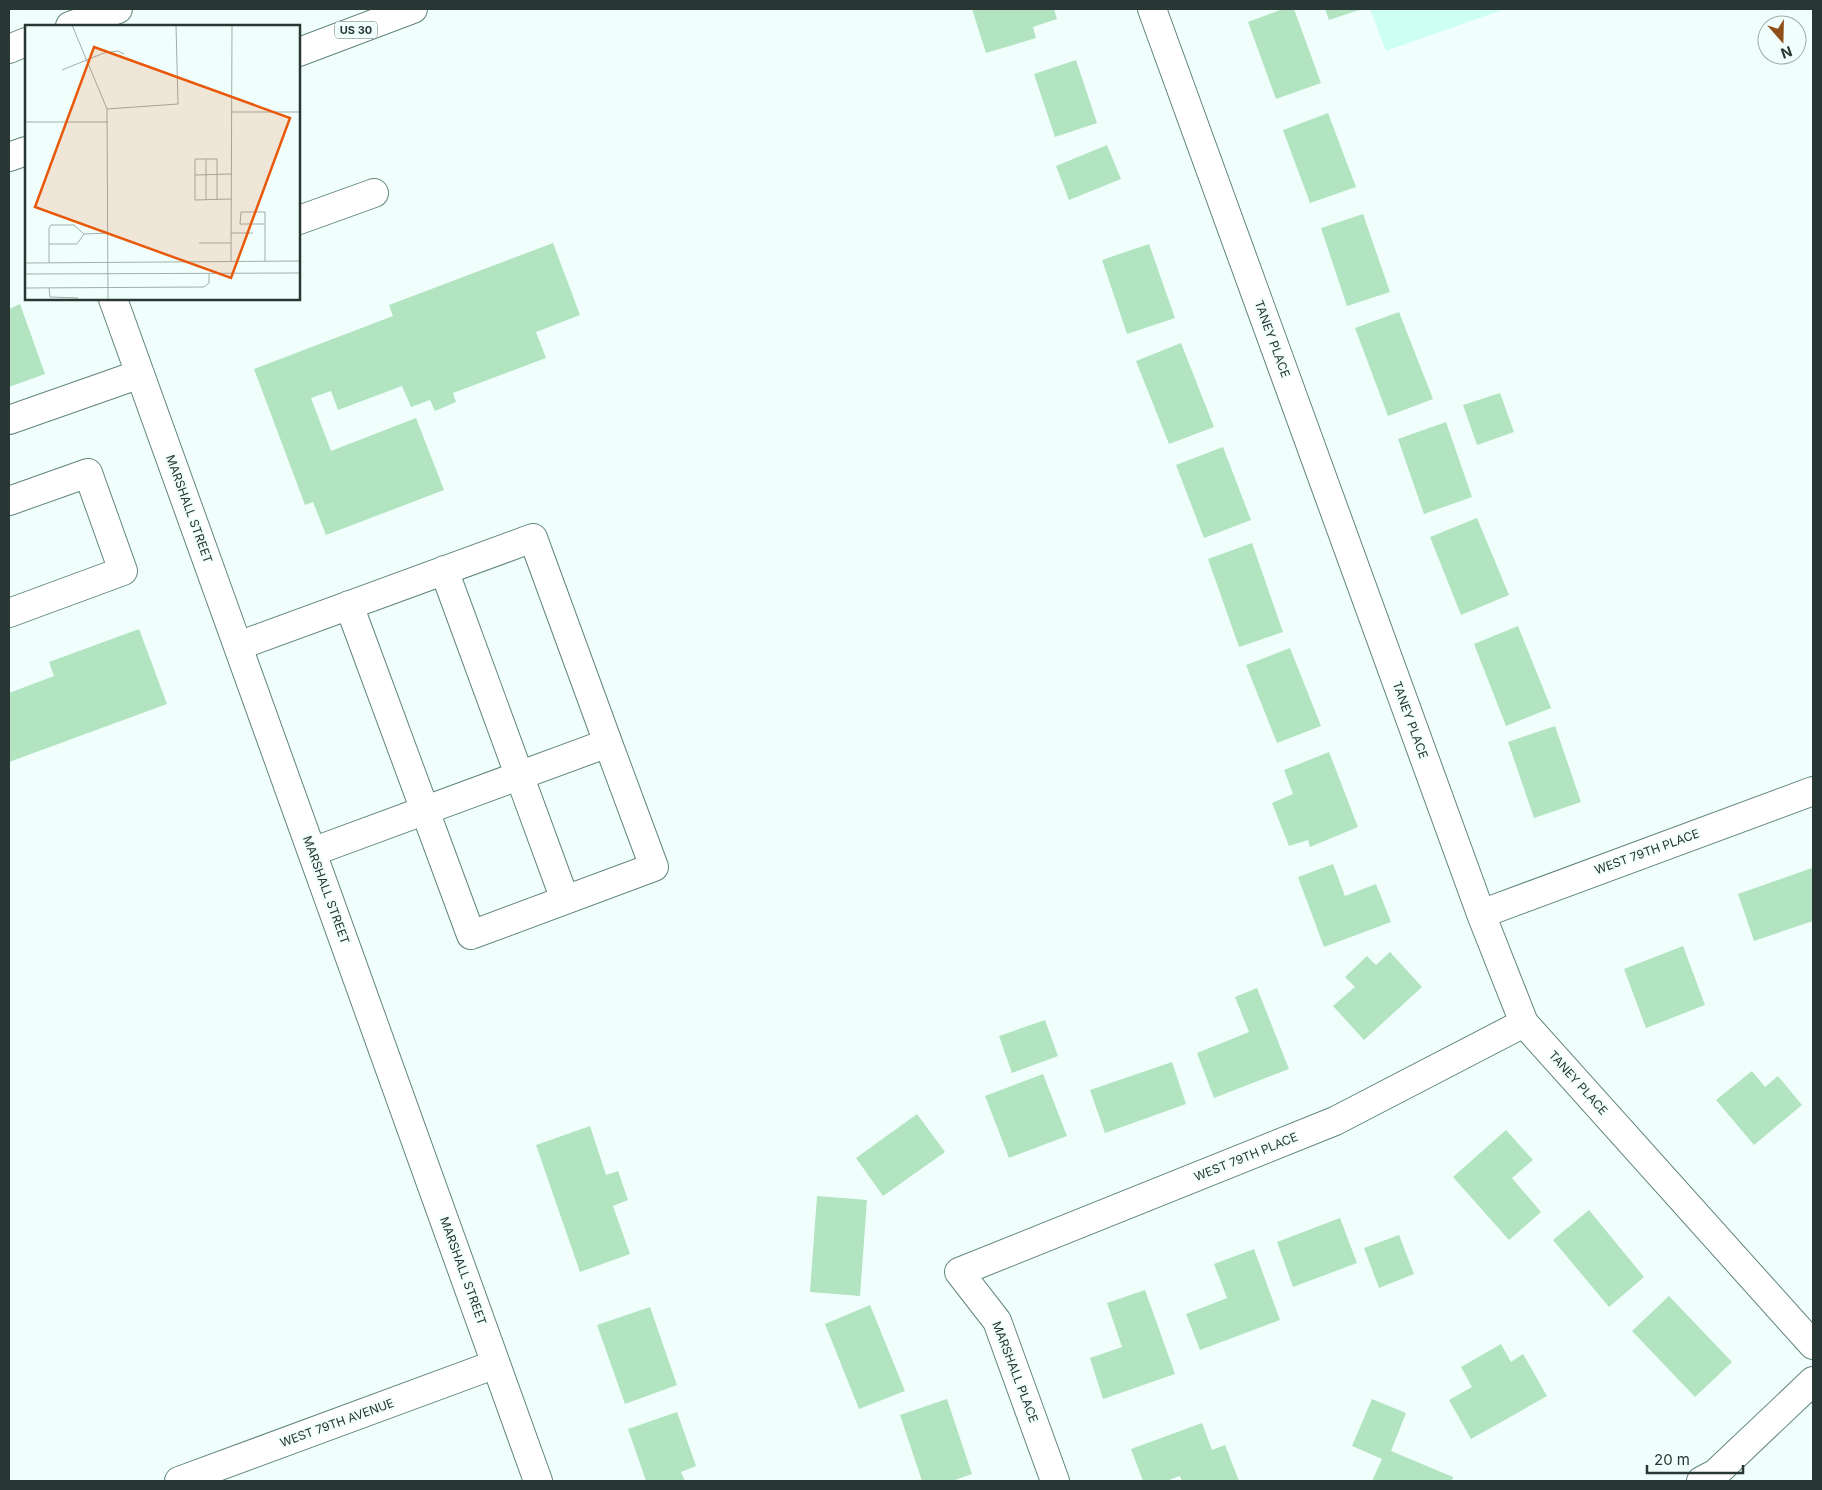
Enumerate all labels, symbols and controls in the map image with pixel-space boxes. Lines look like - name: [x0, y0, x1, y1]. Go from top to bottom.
- north arrow: [1757, 15, 1807, 65]
- road number: US 30: [335, 22, 377, 38]
- inset map: [25, 25, 300, 300]
- text: N: [1779, 43, 1795, 62]
- street label: TANEY PLACE: [1252, 298, 1293, 379]
- street label: MARSHALL STREET: [163, 453, 216, 565]
- street label: TANEY PLACE: [1390, 679, 1431, 760]
- street label: WEST 79TH PLACE: [1592, 826, 1701, 877]
- street label: MARSHALL STREET: [300, 834, 353, 946]
- street label: TANEY PLACE: [1546, 1048, 1611, 1118]
- street label: WEST 79TH PLACE: [1192, 1129, 1300, 1184]
- street label: MARSHALL STREET: [437, 1215, 490, 1327]
- street label: MARSHALL PLACE: [989, 1319, 1042, 1424]
- street label: WEST 79TH AVENUE: [278, 1395, 396, 1450]
- scale bar: [1647, 1442, 1743, 1474]
- text: 20 m: [1654, 1450, 1690, 1469]

